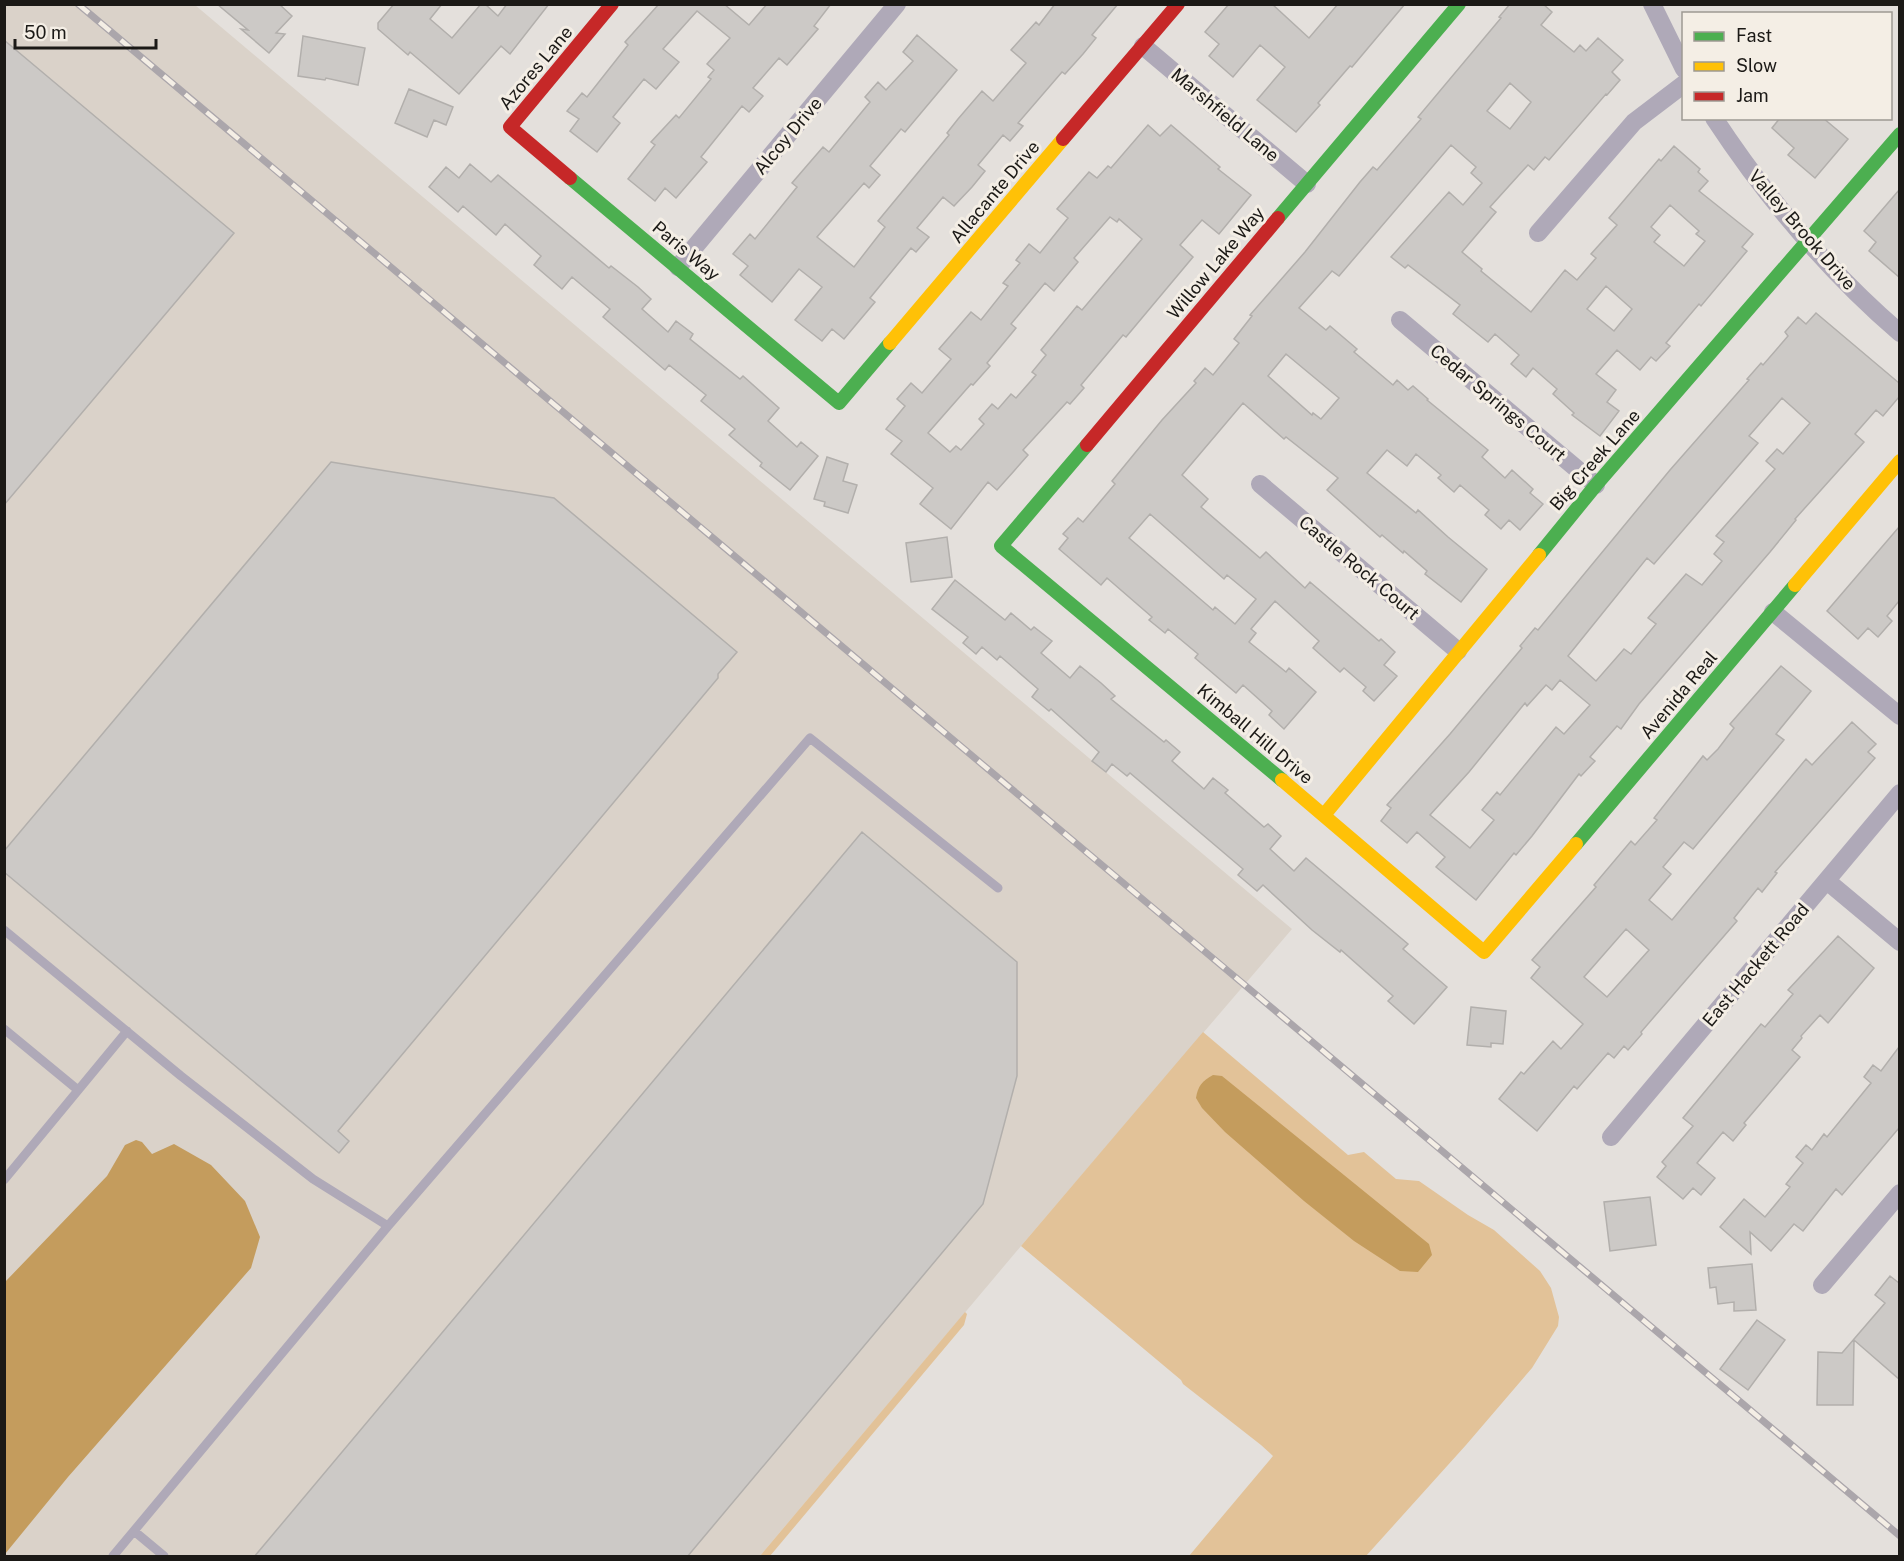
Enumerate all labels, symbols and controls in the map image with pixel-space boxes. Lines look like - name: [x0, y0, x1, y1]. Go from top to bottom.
- scale bar: [15, 12, 156, 50]
- legend: [1682, 12, 1892, 120]
- text: 50 m: [24, 22, 67, 43]
- street label: Azores Lane: [495, 22, 577, 114]
- text: Fast: [1736, 25, 1772, 46]
- text: Slow: [1736, 55, 1777, 76]
- street label: Marshfield Lane: [1167, 63, 1284, 166]
- text: Jam: [1736, 85, 1769, 106]
- street label: Alcoy Drive: [749, 93, 826, 179]
- street label: Allacante Drive: [946, 136, 1044, 247]
- street label: Valley Brook Drive: [1744, 165, 1860, 294]
- street label: Willow Lake Way: [1163, 202, 1269, 323]
- street label: Paris Way: [648, 216, 725, 285]
- street label: Cedar Springs Court: [1426, 340, 1570, 465]
- street label: Big Creek Lane: [1545, 405, 1644, 514]
- street label: Castle Rock Court: [1295, 511, 1424, 624]
- street label: Avenida Real: [1636, 647, 1721, 743]
- street label: Kimball Hill Drive: [1193, 679, 1317, 788]
- street label: East Hackett Road: [1698, 899, 1813, 1030]

